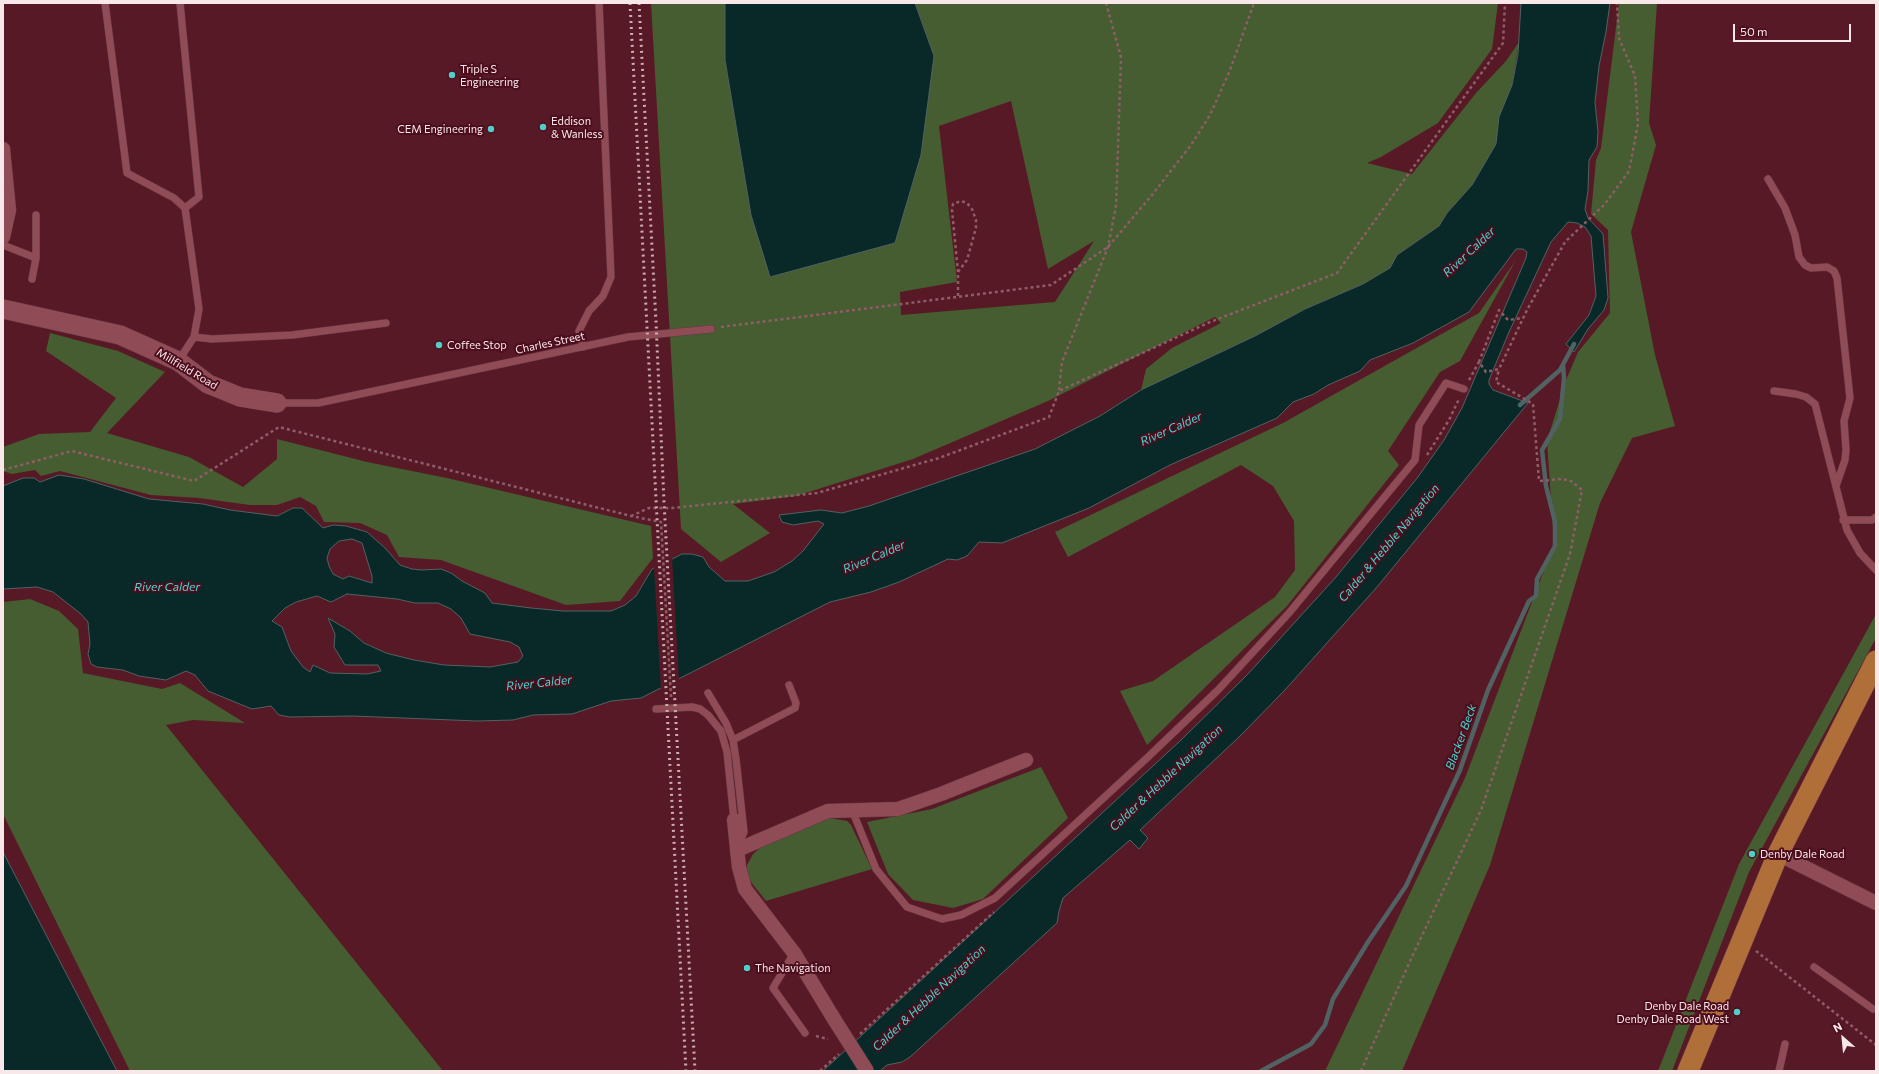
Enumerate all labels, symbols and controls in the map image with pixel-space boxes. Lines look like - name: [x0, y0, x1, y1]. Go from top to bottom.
- scale bar: [1735, 16, 1853, 42]
- text: 50 m: [1740, 24, 1768, 38]
- place label: Triple S Engineering: [460, 62, 519, 88]
- marker: Triple S Engineering: [447, 70, 457, 80]
- place label: Eddison & Wanless: [551, 114, 602, 140]
- place label: CEM Engineering: [397, 122, 483, 136]
- marker: Eddison & Wanless: [538, 122, 548, 132]
- marker: CEM Engineering: [486, 124, 496, 134]
- water label: River Calder: [1440, 224, 1498, 280]
- street label: Charles Street: [514, 329, 586, 357]
- place label: Coffee Stop: [447, 338, 507, 352]
- marker: Coffee Stop: [434, 340, 444, 350]
- street label: Millfield Road: [154, 346, 220, 392]
- water label: River Calder: [1138, 409, 1204, 449]
- water label: Calder & Hebble Navigation: [1336, 481, 1442, 605]
- water label: River Calder: [841, 537, 907, 577]
- water label: River Calder: [134, 580, 200, 594]
- water label: River Calder: [505, 672, 573, 694]
- water label: Blacker Beck: [1442, 702, 1480, 772]
- water label: Calder & Hebble Navigation: [1107, 722, 1225, 834]
- place label: Denby Dale Road: [1760, 847, 1845, 861]
- marker: Denby Dale Road: [1747, 849, 1757, 859]
- water label: Calder & Hebble Navigation: [870, 942, 988, 1054]
- place label: The Navigation: [755, 961, 831, 975]
- marker: The Navigation: [742, 963, 752, 973]
- place label: Denby Dale Road Denby Dale Road West: [1617, 999, 1729, 1025]
- marker: Denby Dale Road Denby Dale Road West: [1732, 1007, 1742, 1017]
- north arrow: [1823, 1018, 1863, 1058]
- text: N: [1831, 1019, 1844, 1035]

